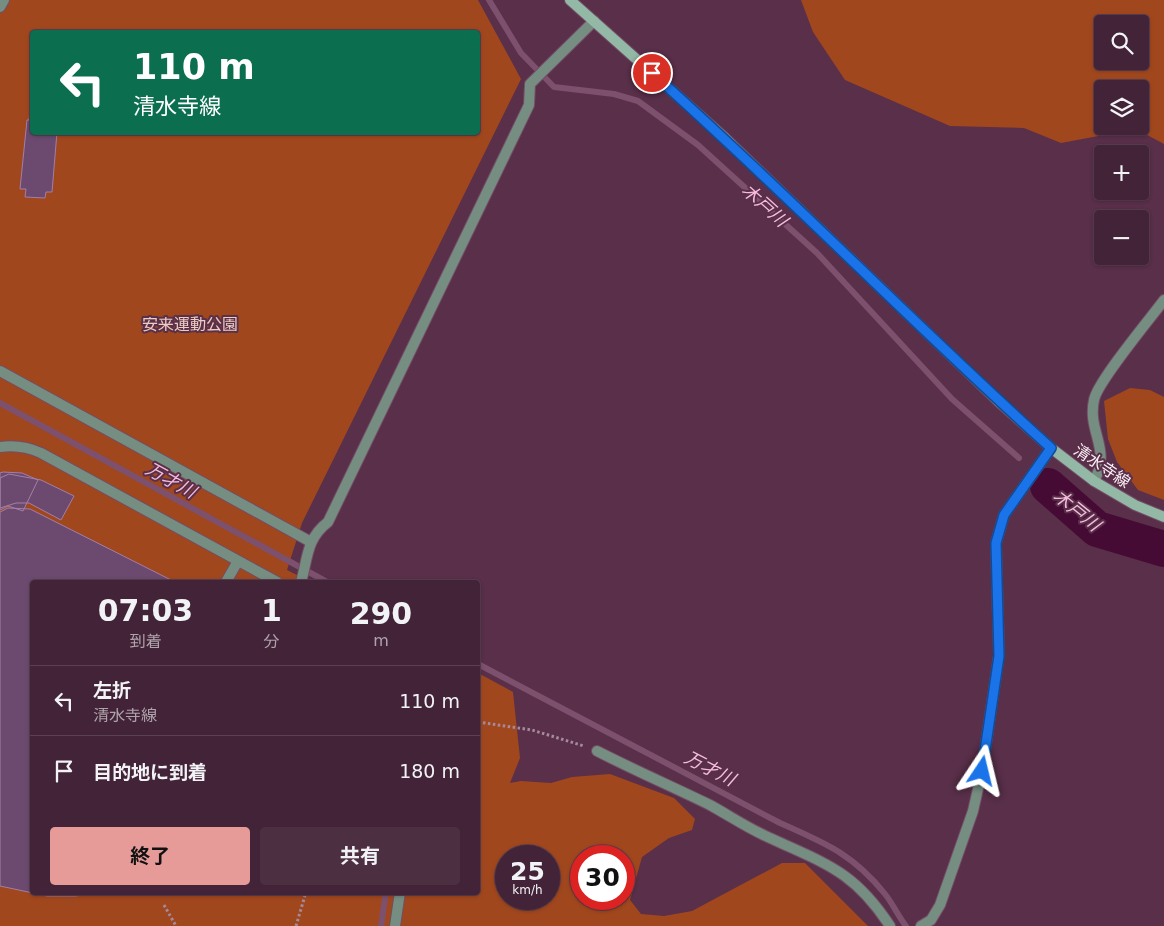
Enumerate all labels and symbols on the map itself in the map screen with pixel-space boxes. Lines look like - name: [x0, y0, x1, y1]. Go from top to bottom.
- pin: [631, 52, 673, 94]
- water label: 木戸川: [738, 179, 794, 232]
- park label: 安来運動公園: [142, 315, 238, 334]
- street label: 清水寺線: [1070, 440, 1134, 492]
- water label: 万才川: [142, 458, 201, 503]
- water label: 木戸川: [1049, 485, 1106, 536]
- position arrow: [955, 744, 1007, 796]
- water label: 万才川: [681, 746, 741, 791]
- speed limit sign: 30: [570, 845, 635, 910]

